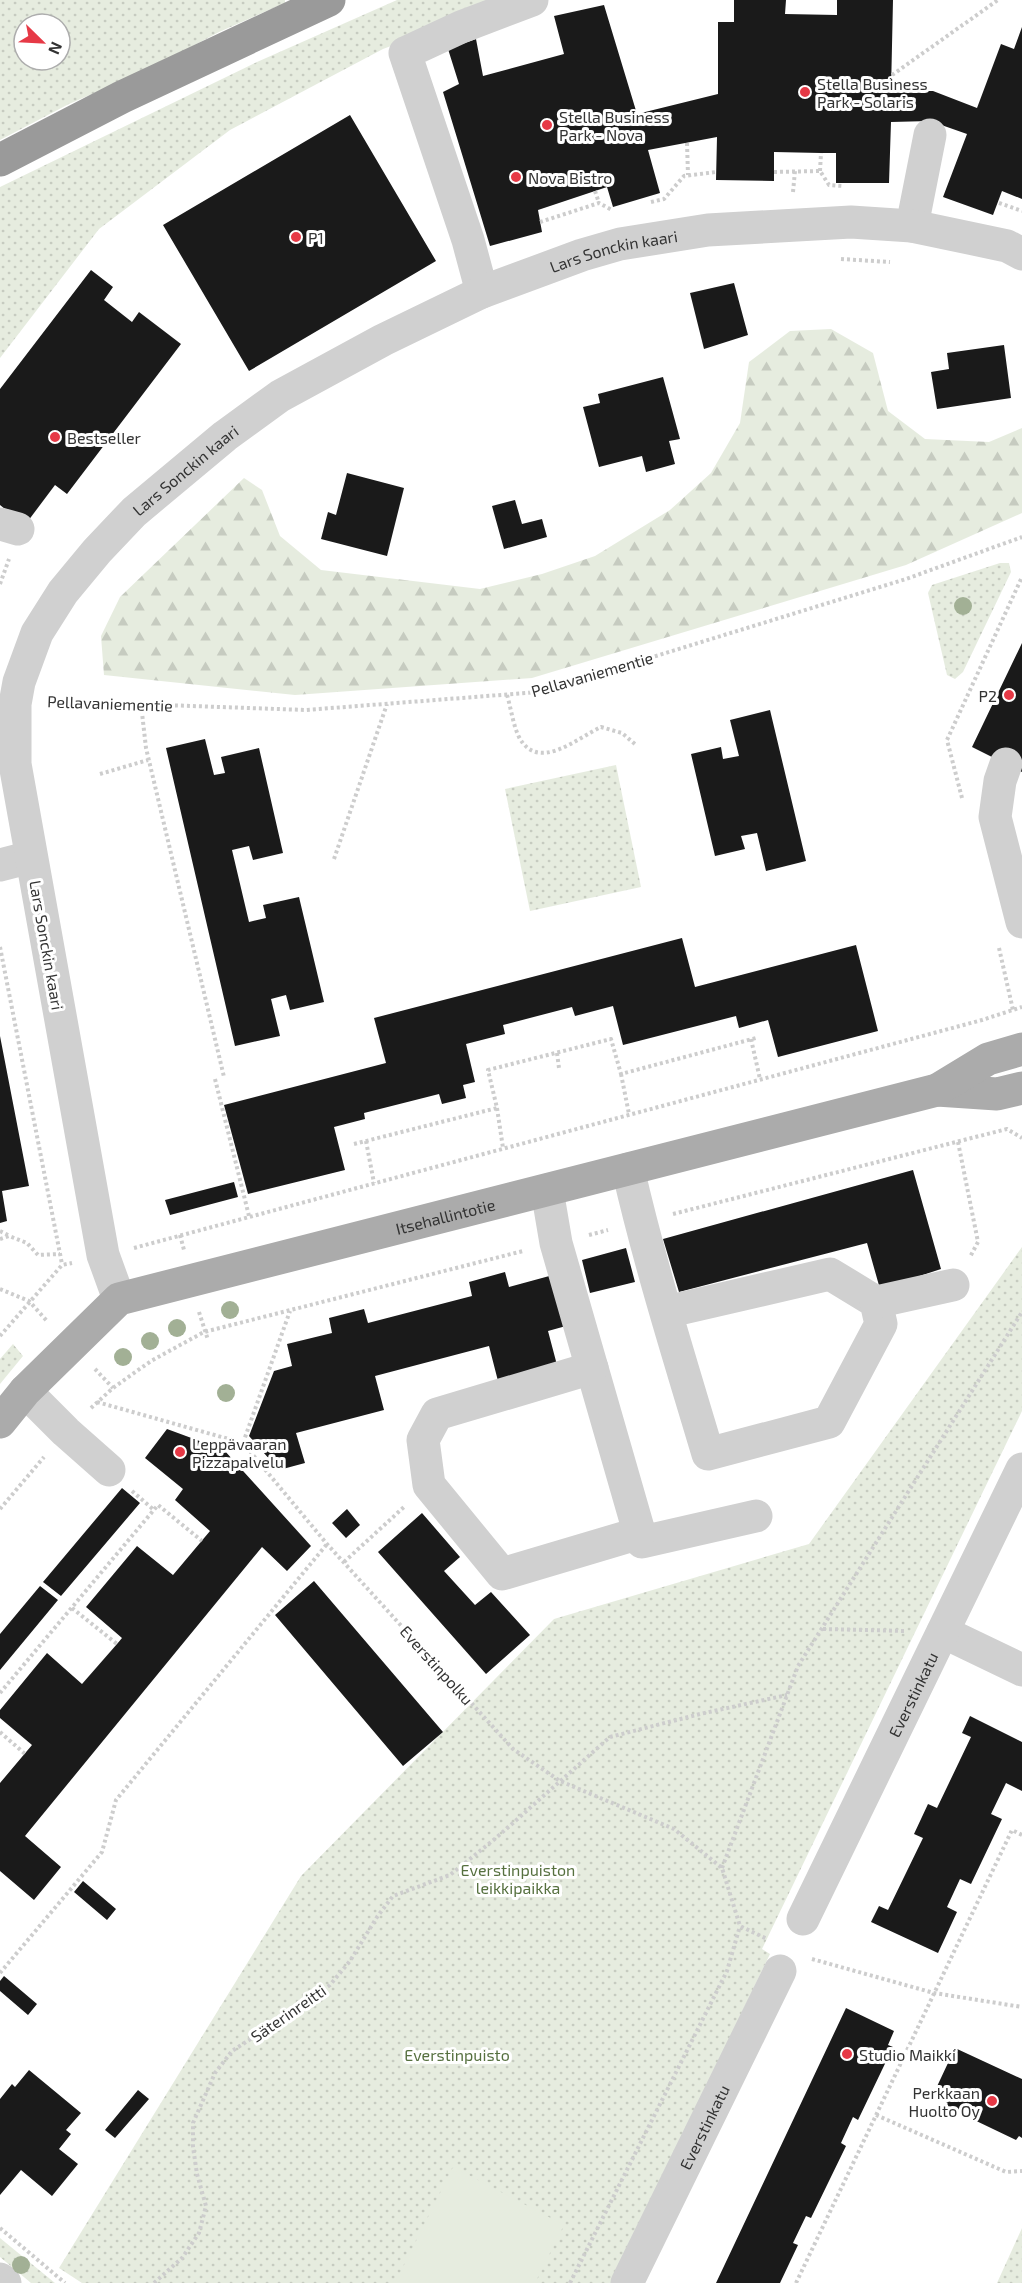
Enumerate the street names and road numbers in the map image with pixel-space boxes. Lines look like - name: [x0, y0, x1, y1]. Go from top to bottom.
- street label: Lars Sonckin kaari: [547, 226, 679, 276]
- street label: Lars Sonckin kaari: [128, 420, 241, 519]
- street label: Pellavaniementie: [529, 648, 655, 700]
- street label: Pellavaniementie: [47, 691, 173, 715]
- street label: Lars Sonckin kaari: [26, 879, 68, 1011]
- street label: Itsehallintotie: [394, 1194, 497, 1237]
- street label: Everstinpolku: [396, 1621, 478, 1709]
- street label: Everstinkatu: [884, 1649, 941, 1740]
- street label: Säterinreitti: [247, 1980, 329, 2046]
- street label: Everstinkatu: [675, 2081, 732, 2172]

